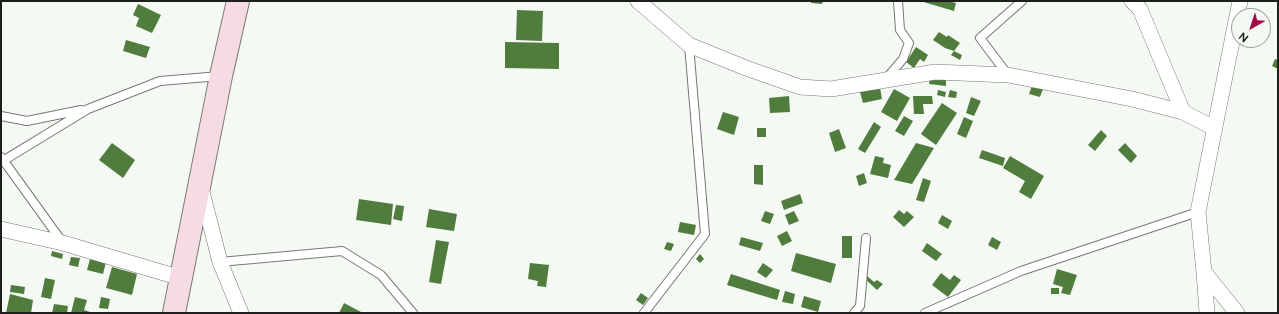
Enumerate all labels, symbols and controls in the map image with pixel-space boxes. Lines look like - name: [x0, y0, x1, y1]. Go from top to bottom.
- north arrow: [1231, 8, 1271, 48]
- text: N: [1236, 29, 1251, 45]

